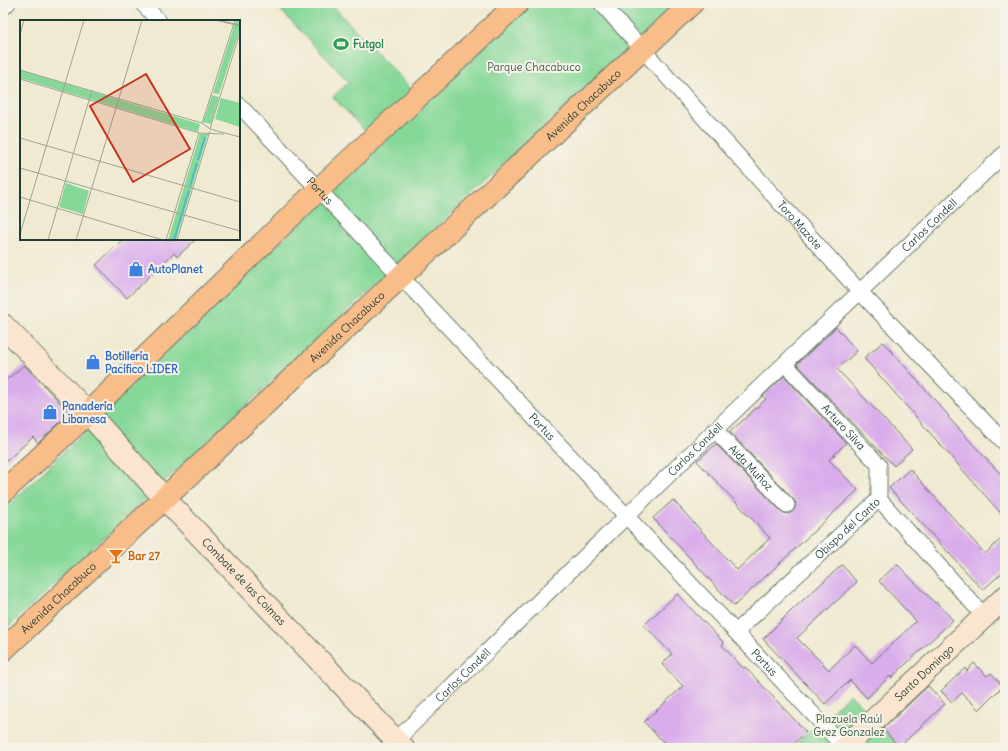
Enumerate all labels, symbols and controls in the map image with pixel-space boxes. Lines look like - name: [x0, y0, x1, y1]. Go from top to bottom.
- inset map: [20, 20, 240, 240]
- sports icon: Futgol: [332, 35, 350, 53]
- place label: Futgol: [353, 37, 384, 52]
- park label: Parque Chacabuco: [487, 60, 581, 74]
- street label: Avenida Chacabuco: [543, 66, 624, 144]
- street label: Portus: [304, 174, 336, 207]
- street label: Carlos Condell: [899, 196, 960, 255]
- street label: Toro Mazote: [774, 198, 825, 252]
- shop icon: AutoPlanet: [127, 260, 145, 278]
- place label: AutoPlanet: [148, 262, 203, 276]
- street label: Avenida Chacabuco: [306, 288, 388, 366]
- place label: Botillería Pacífico LIDER: [105, 349, 178, 376]
- shop icon: Botillería Pacífico LIDER: [84, 353, 102, 371]
- place label: Panadería Libanesa: [62, 399, 114, 426]
- street label: Arturo Silva: [819, 401, 868, 453]
- shop icon: Panadería Libanesa: [41, 403, 59, 421]
- street label: Portus: [526, 410, 558, 443]
- street label: Carlos Condell: [665, 419, 726, 479]
- street label: Aida Muñoz: [726, 442, 776, 493]
- street label: Obispo del Canto: [812, 495, 883, 562]
- street label: Combate de las Coimas: [199, 535, 289, 628]
- bar icon: Bar 27: [107, 547, 125, 565]
- place label: Bar 27: [128, 549, 161, 563]
- street label: Avenida Chacabuco: [18, 559, 99, 637]
- street label: Santo Domingo: [892, 642, 957, 704]
- street label: Carlos Condell: [432, 645, 493, 705]
- street label: Portus: [748, 646, 781, 679]
- park label: Plazuela Raúl Grez Gonzalez: [813, 712, 885, 739]

